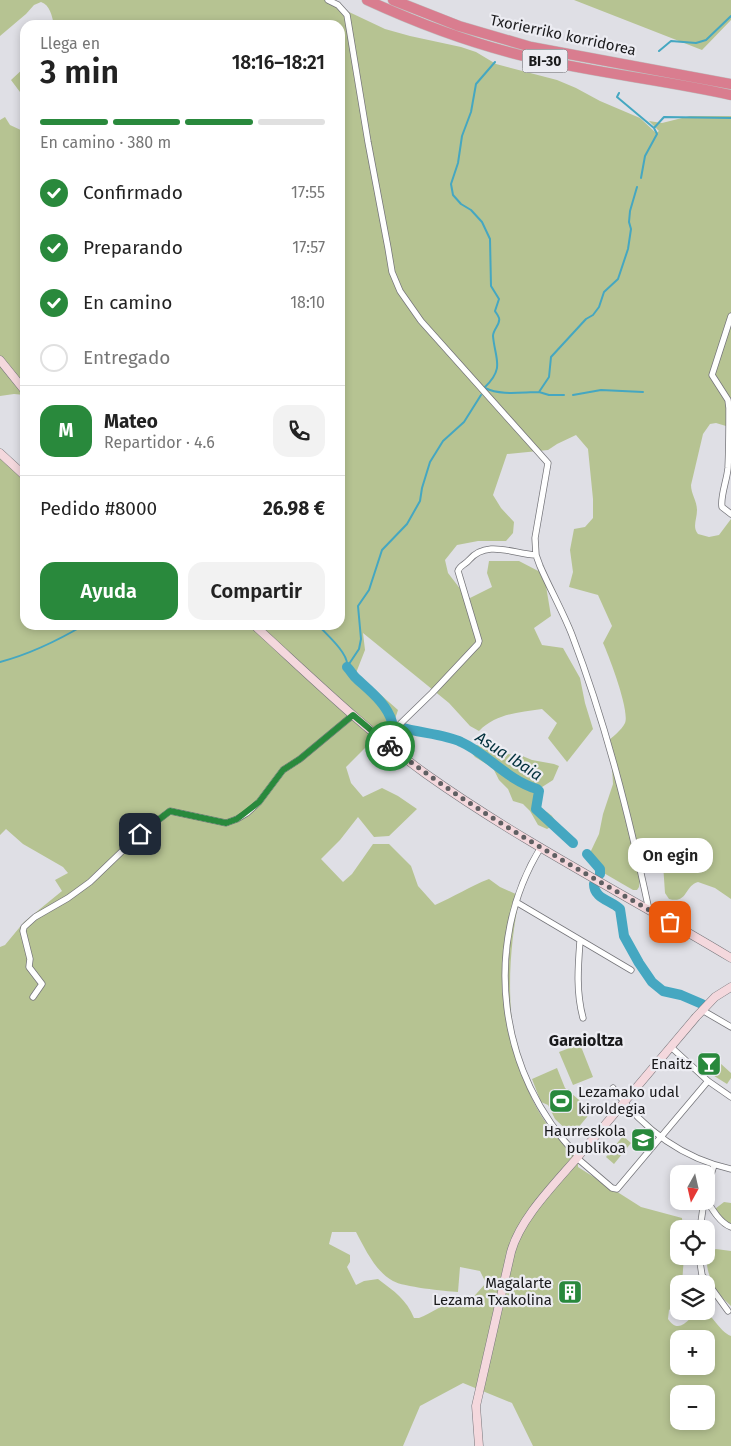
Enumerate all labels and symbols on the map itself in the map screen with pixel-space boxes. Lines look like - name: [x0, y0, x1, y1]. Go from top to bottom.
- street label: Txorierriko korridorea: [488, 11, 638, 59]
- road number: BI-30: [522, 49, 568, 72]
- courier: [365, 721, 415, 771]
- water label: Asua Ibaia: [471, 727, 546, 785]
- pin: [119, 813, 161, 855]
- callout: On egin: [628, 837, 712, 872]
- pin: [649, 901, 691, 943]
- district label: Garaioltza: [549, 1031, 623, 1050]
- bar icon: Enaitz: [696, 1051, 722, 1077]
- place label: Enaitz: [651, 1055, 692, 1073]
- place label: Lezamako udal kiroldegia: [578, 1083, 680, 1118]
- sports icon: Lezamako udal kiroldegia: [548, 1088, 574, 1114]
- place label: Haurreskola publikoa: [544, 1122, 626, 1157]
- school or university icon: Haurreskola publikoa: [630, 1127, 656, 1153]
- north arrow: [670, 1165, 715, 1210]
- place label: Magalarte Lezama Txakolina: [433, 1274, 552, 1309]
- building icon: Magalarte Lezama Txakolina: [557, 1279, 583, 1305]

